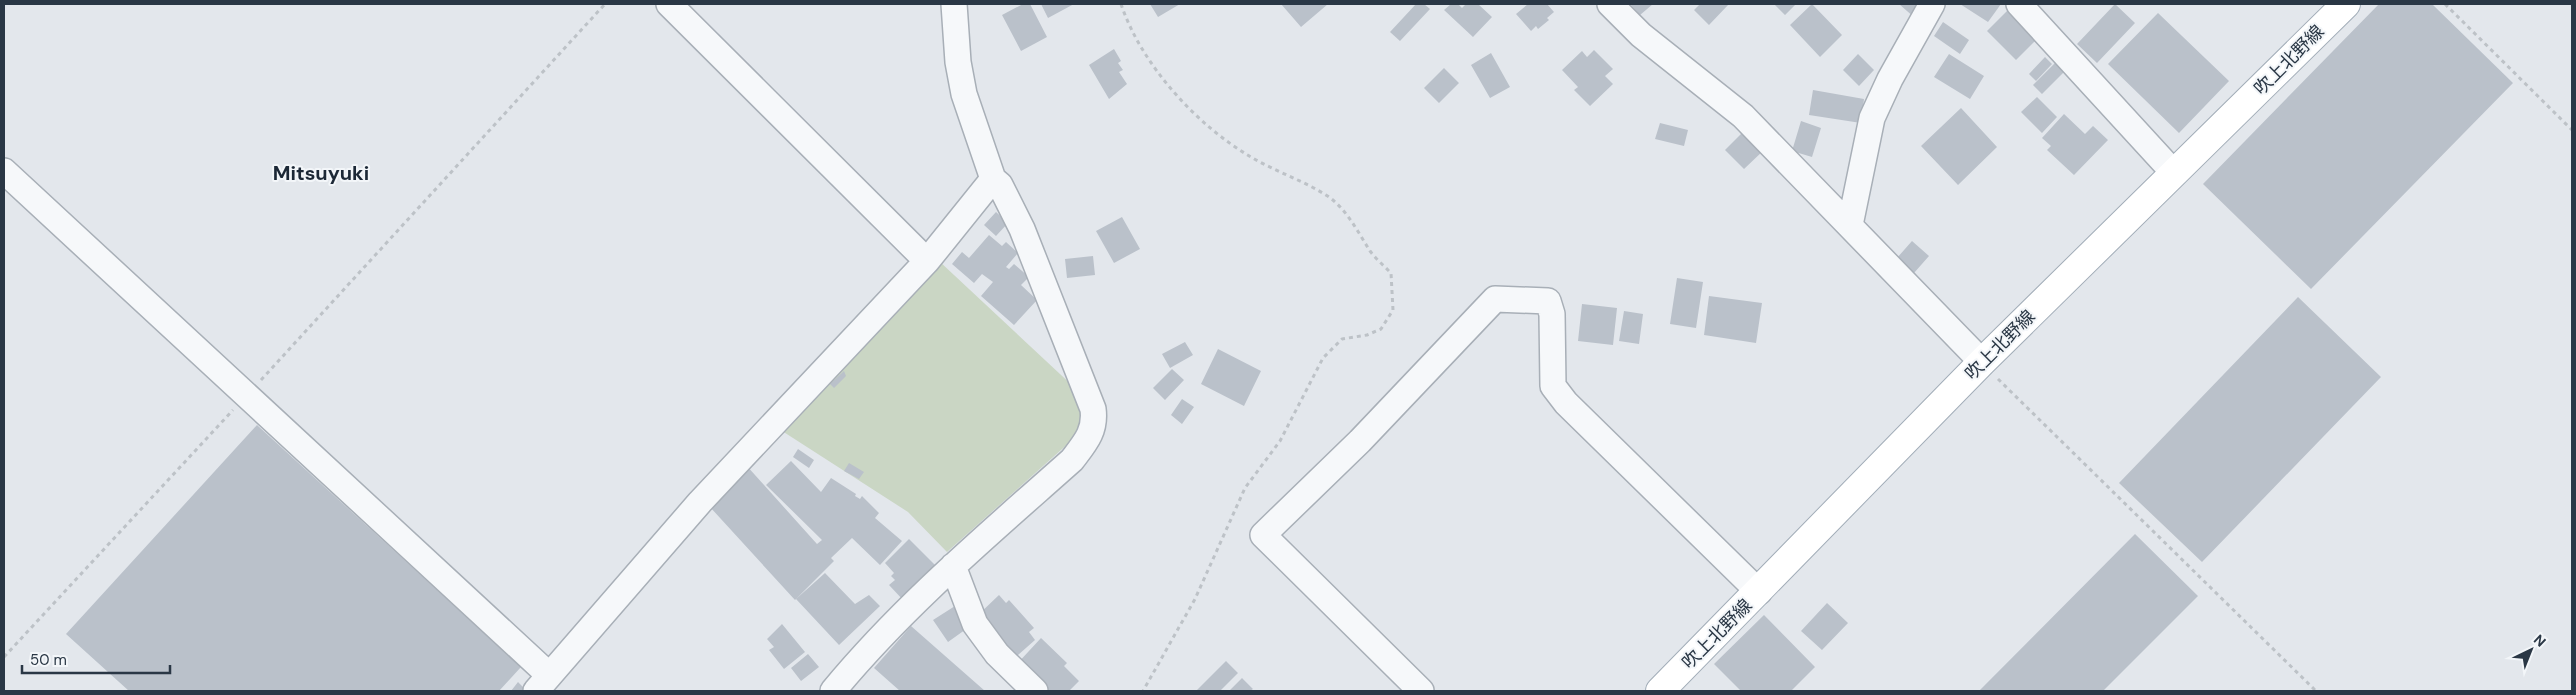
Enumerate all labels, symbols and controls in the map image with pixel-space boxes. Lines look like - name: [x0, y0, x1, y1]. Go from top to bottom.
- street label: 吹上北野線: [2249, 20, 2329, 100]
- district label: Mitsuyuki: [273, 160, 369, 186]
- street label: 吹上北野線: [1960, 305, 2040, 385]
- street label: 吹上北野線: [1677, 594, 1757, 674]
- north arrow: [2506, 625, 2556, 675]
- text: N: [2530, 630, 2550, 651]
- scale bar: [22, 642, 170, 674]
- text: 50 m: [30, 650, 67, 670]

